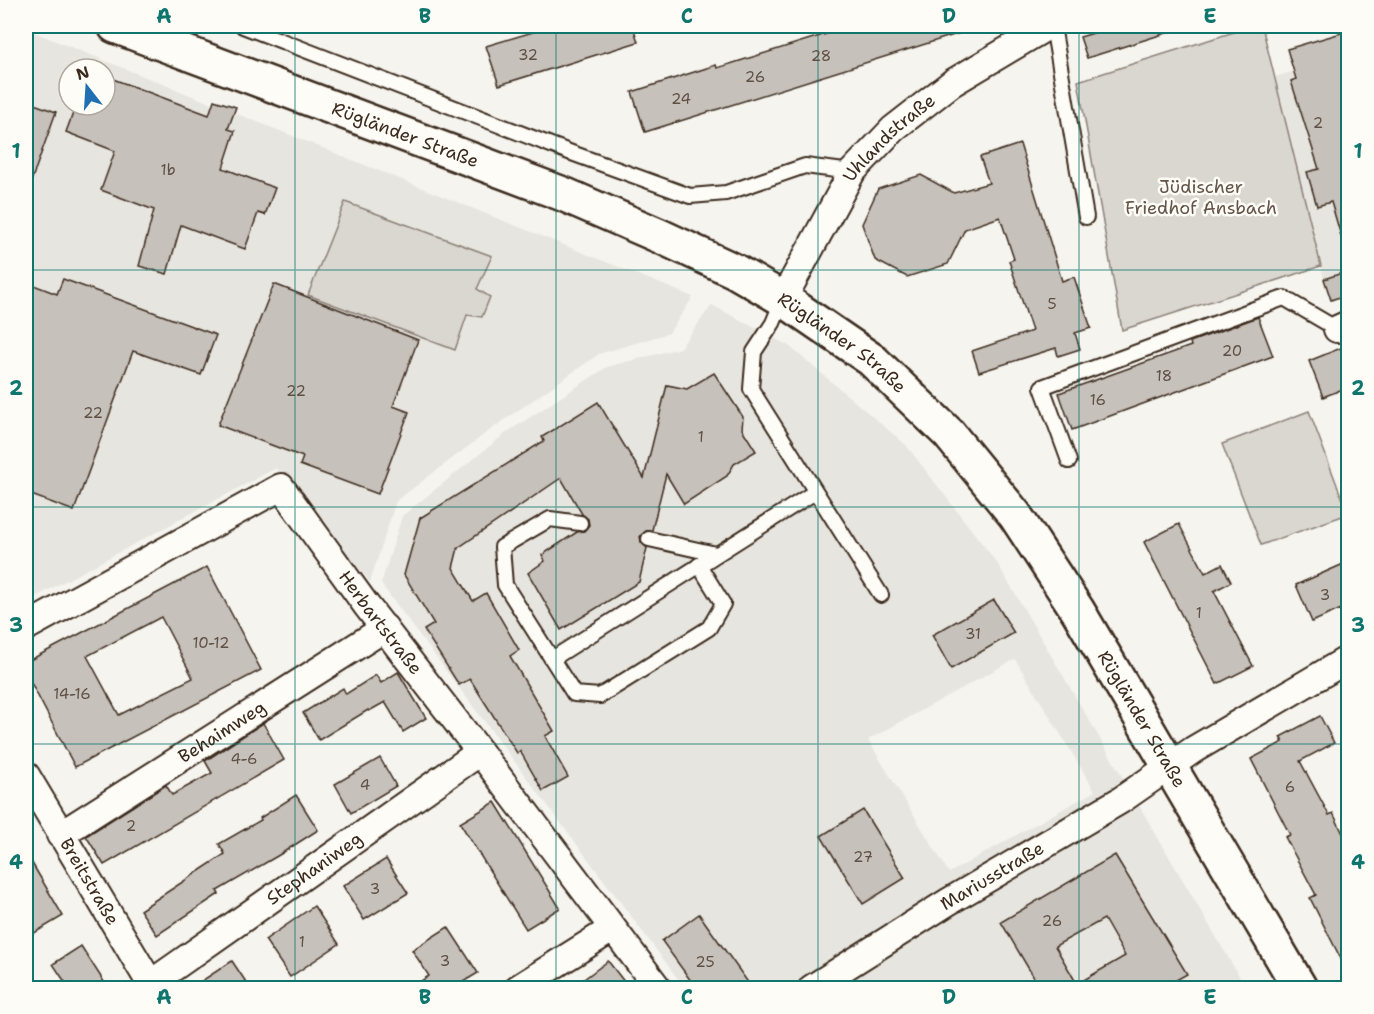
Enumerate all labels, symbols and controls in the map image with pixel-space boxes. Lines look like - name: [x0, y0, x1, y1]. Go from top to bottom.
- text: A: [156, 3, 172, 29]
- text: B: [419, 3, 431, 29]
- text: C: [681, 3, 693, 29]
- text: D: [942, 3, 956, 29]
- text: E: [1203, 3, 1217, 29]
- house number: 32: [518, 45, 538, 65]
- house number: 28: [811, 46, 831, 66]
- north arrow: [57, 57, 117, 117]
- text: N: [74, 61, 92, 85]
- house number: 26: [745, 67, 765, 87]
- house number: 24: [671, 89, 691, 109]
- street label: Uhlandstraße: [837, 89, 940, 186]
- street label: Rügländer Straße: [328, 96, 482, 173]
- house number: 2: [1313, 113, 1323, 133]
- text: 1: [11, 138, 21, 164]
- text: 1: [1353, 138, 1363, 164]
- house number: 1b: [161, 160, 175, 180]
- park label: Jüdischer Friedhof Ansbach: [1125, 175, 1277, 220]
- street label: Rügländer Straße: [773, 287, 911, 399]
- house number: 5: [1047, 294, 1057, 314]
- house number: 20: [1222, 341, 1242, 361]
- house number: 18: [1156, 366, 1172, 386]
- text: 2: [9, 375, 23, 401]
- text: 2: [1351, 375, 1365, 401]
- house number: 22: [286, 381, 306, 401]
- house number: 16: [1090, 390, 1106, 410]
- house number: 22: [83, 403, 103, 423]
- house number: 1: [698, 427, 704, 447]
- street label: Herbartstraße: [333, 566, 428, 680]
- house number: 3: [1320, 585, 1330, 605]
- house number: 1: [1196, 603, 1202, 623]
- text: 3: [9, 612, 23, 638]
- text: 3: [1351, 612, 1365, 638]
- house number: 31: [965, 624, 981, 644]
- house number: 10-12: [192, 633, 230, 653]
- street label: Rügländer Straße: [1092, 646, 1191, 792]
- house number: 14-16: [53, 684, 91, 704]
- street label: Behaimweg: [174, 695, 270, 769]
- house number: 4-6: [230, 749, 258, 769]
- house number: 4: [360, 775, 370, 795]
- house number: 6: [1285, 777, 1295, 797]
- house number: 2: [126, 816, 136, 836]
- street label: Stephaniweg: [262, 826, 367, 910]
- street label: Breitstraße: [54, 833, 125, 930]
- street label: Mariusstraße: [936, 836, 1048, 916]
- house number: 27: [853, 847, 873, 867]
- text: 4: [9, 849, 23, 875]
- text: 4: [1351, 849, 1365, 875]
- house number: 3: [370, 879, 380, 899]
- house number: 26: [1042, 911, 1062, 931]
- house number: 1: [299, 932, 305, 952]
- house number: 3: [440, 951, 450, 971]
- house number: 25: [695, 952, 715, 972]
- text: A: [156, 984, 172, 1010]
- text: B: [419, 984, 431, 1010]
- text: C: [681, 984, 693, 1010]
- text: D: [942, 984, 956, 1010]
- text: E: [1203, 984, 1217, 1010]

